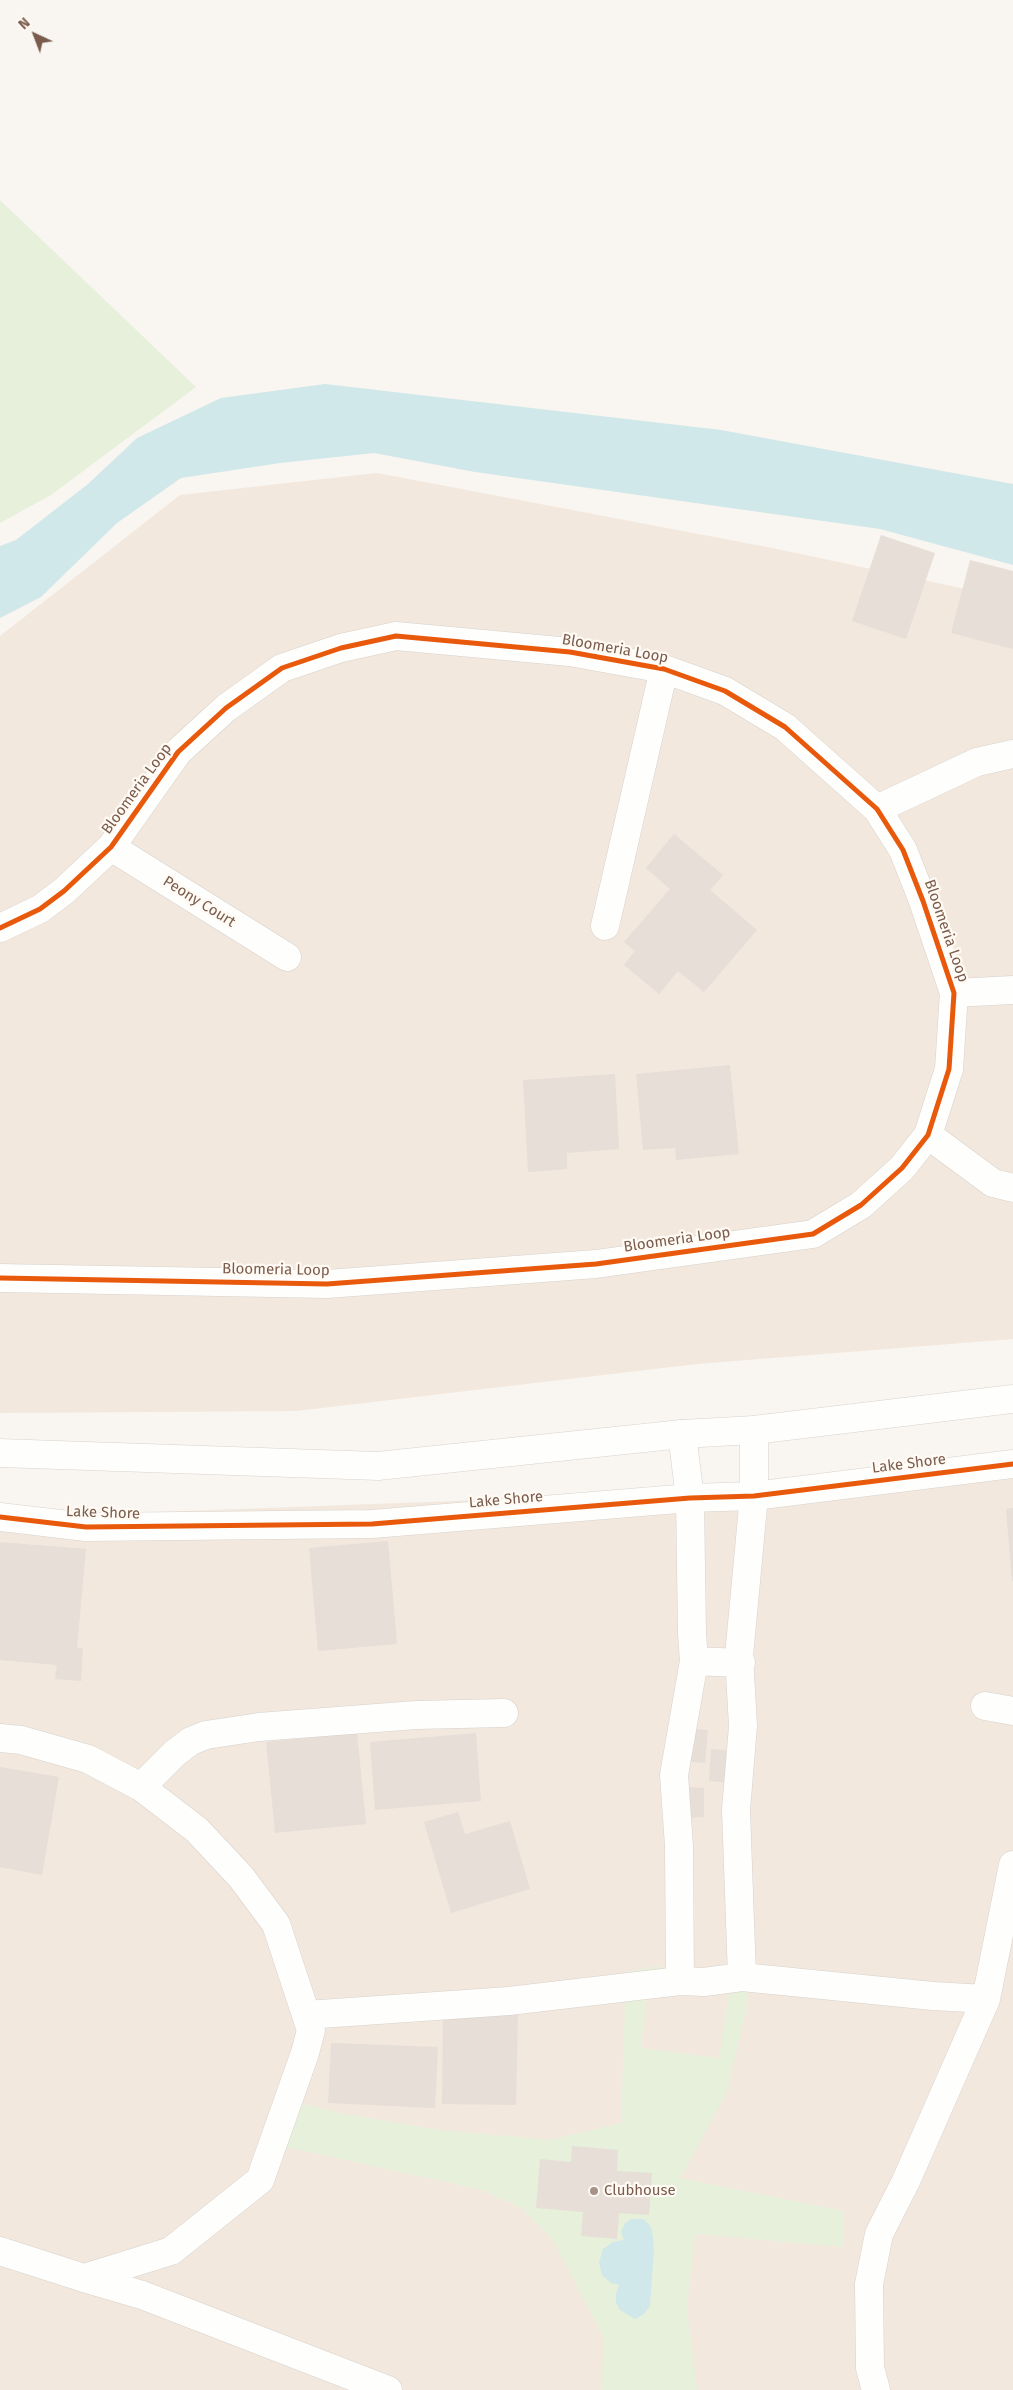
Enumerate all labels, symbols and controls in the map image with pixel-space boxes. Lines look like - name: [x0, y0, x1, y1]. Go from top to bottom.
- north arrow: [10, 10, 60, 60]
- text: N: [15, 14, 34, 33]
- street label: Bloomeria Loop: [560, 631, 670, 667]
- street label: Bloomeria Loop: [98, 740, 176, 838]
- street label: Peony Court: [159, 873, 239, 931]
- street label: Bloomeria Loop: [920, 877, 972, 985]
- street label: Bloomeria Loop: [622, 1224, 732, 1256]
- street label: Bloomeria Loop: [222, 1260, 330, 1280]
- street label: Lake Shore: [871, 1451, 947, 1477]
- street label: Lake Shore: [468, 1488, 544, 1512]
- street label: Lake Shore: [66, 1503, 140, 1523]
- place label: Clubhouse: [604, 2182, 676, 2200]
- marker: Clubhouse: [588, 2185, 600, 2197]

